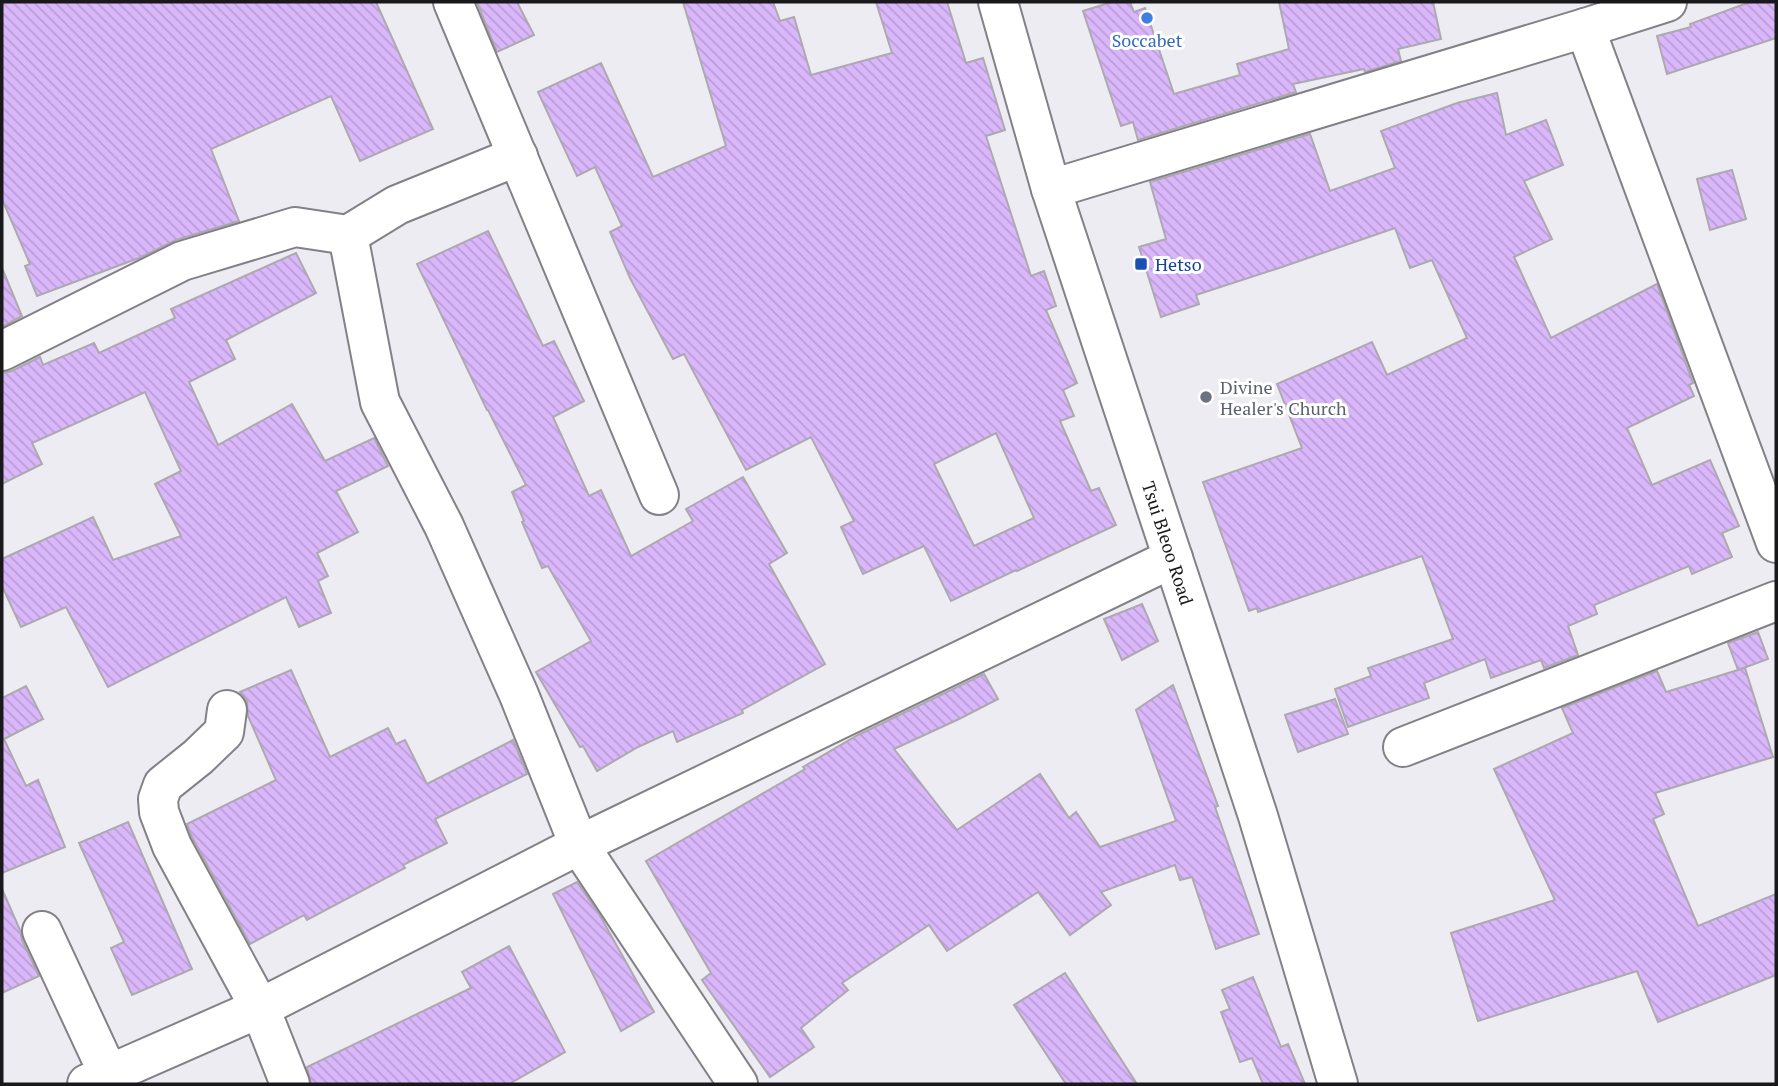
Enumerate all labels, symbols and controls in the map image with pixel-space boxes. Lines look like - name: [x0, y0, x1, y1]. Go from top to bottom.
- marker: Soccabet: [1139, 10, 1155, 26]
- place label: Soccabet: [1112, 28, 1183, 52]
- place label: Hetso: [1155, 252, 1202, 276]
- marker: Hetso: [1133, 256, 1149, 272]
- place label: Divine Healer's Church: [1220, 375, 1347, 420]
- marker: Divine Healer's Church: [1198, 389, 1214, 405]
- street label: Tsui Bleoo Road: [1137, 478, 1199, 608]

